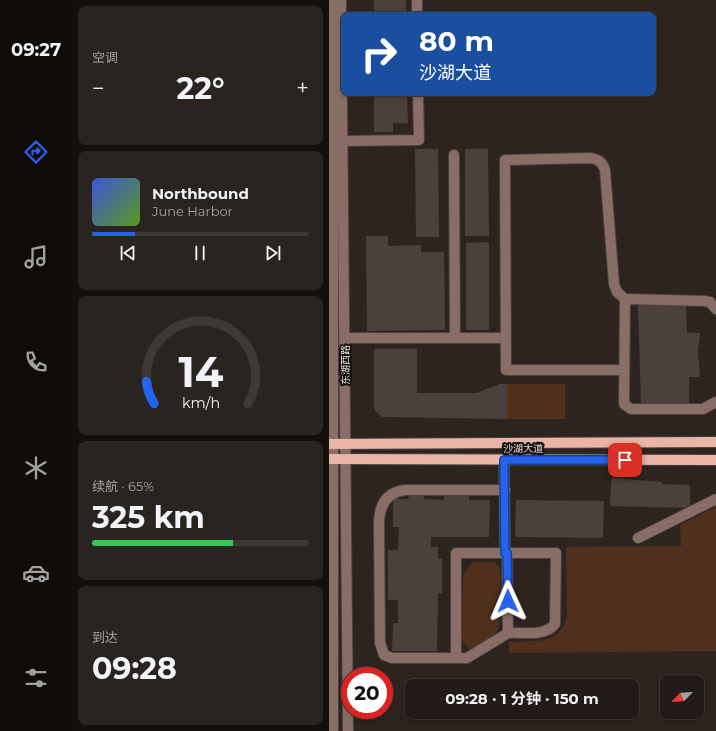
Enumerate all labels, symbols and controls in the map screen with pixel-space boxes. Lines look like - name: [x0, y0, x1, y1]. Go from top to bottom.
- text: 80 m: [419, 24, 494, 58]
- icon: right: [353, 28, 405, 80]
- text: 09:27: [11, 39, 61, 61]
- text: 空调: [92, 49, 118, 65]
- text: 沙湖大道: [419, 62, 491, 84]
- text: 22°: [177, 70, 224, 107]
- text: −: [92, 75, 105, 102]
- text: +: [296, 75, 309, 102]
- icon: directions: [22, 138, 50, 166]
- text: Northbound: [152, 184, 249, 203]
- text: June Harbor: [152, 203, 233, 219]
- icon: previous: [117, 242, 139, 264]
- icon: pause: [189, 242, 211, 264]
- icon: next: [262, 242, 284, 264]
- icon: music: [22, 243, 50, 271]
- street label: 东湖西路: [339, 345, 352, 385]
- text: 14: [178, 346, 223, 396]
- icon: phone: [22, 348, 50, 376]
- text: km/h: [181, 393, 220, 411]
- street label: 沙湖大道: [503, 442, 543, 455]
- pin: [608, 443, 642, 477]
- icon: arrive: [614, 449, 636, 471]
- icon: climate: [22, 454, 50, 482]
- text: 续航 · 65%: [92, 478, 154, 494]
- text: 325 km: [92, 499, 205, 536]
- icon: car: [22, 559, 50, 587]
- position arrow: [487, 580, 529, 622]
- text: 到达: [92, 629, 118, 645]
- text: 09:28: [92, 650, 177, 687]
- icon: filters: [22, 664, 50, 692]
- speed limit sign: 20: [341, 667, 393, 719]
- north arrow: [660, 675, 704, 719]
- map controls: [660, 675, 704, 719]
- text: 09:28 · 1 分钟 · 150 m: [445, 689, 599, 708]

